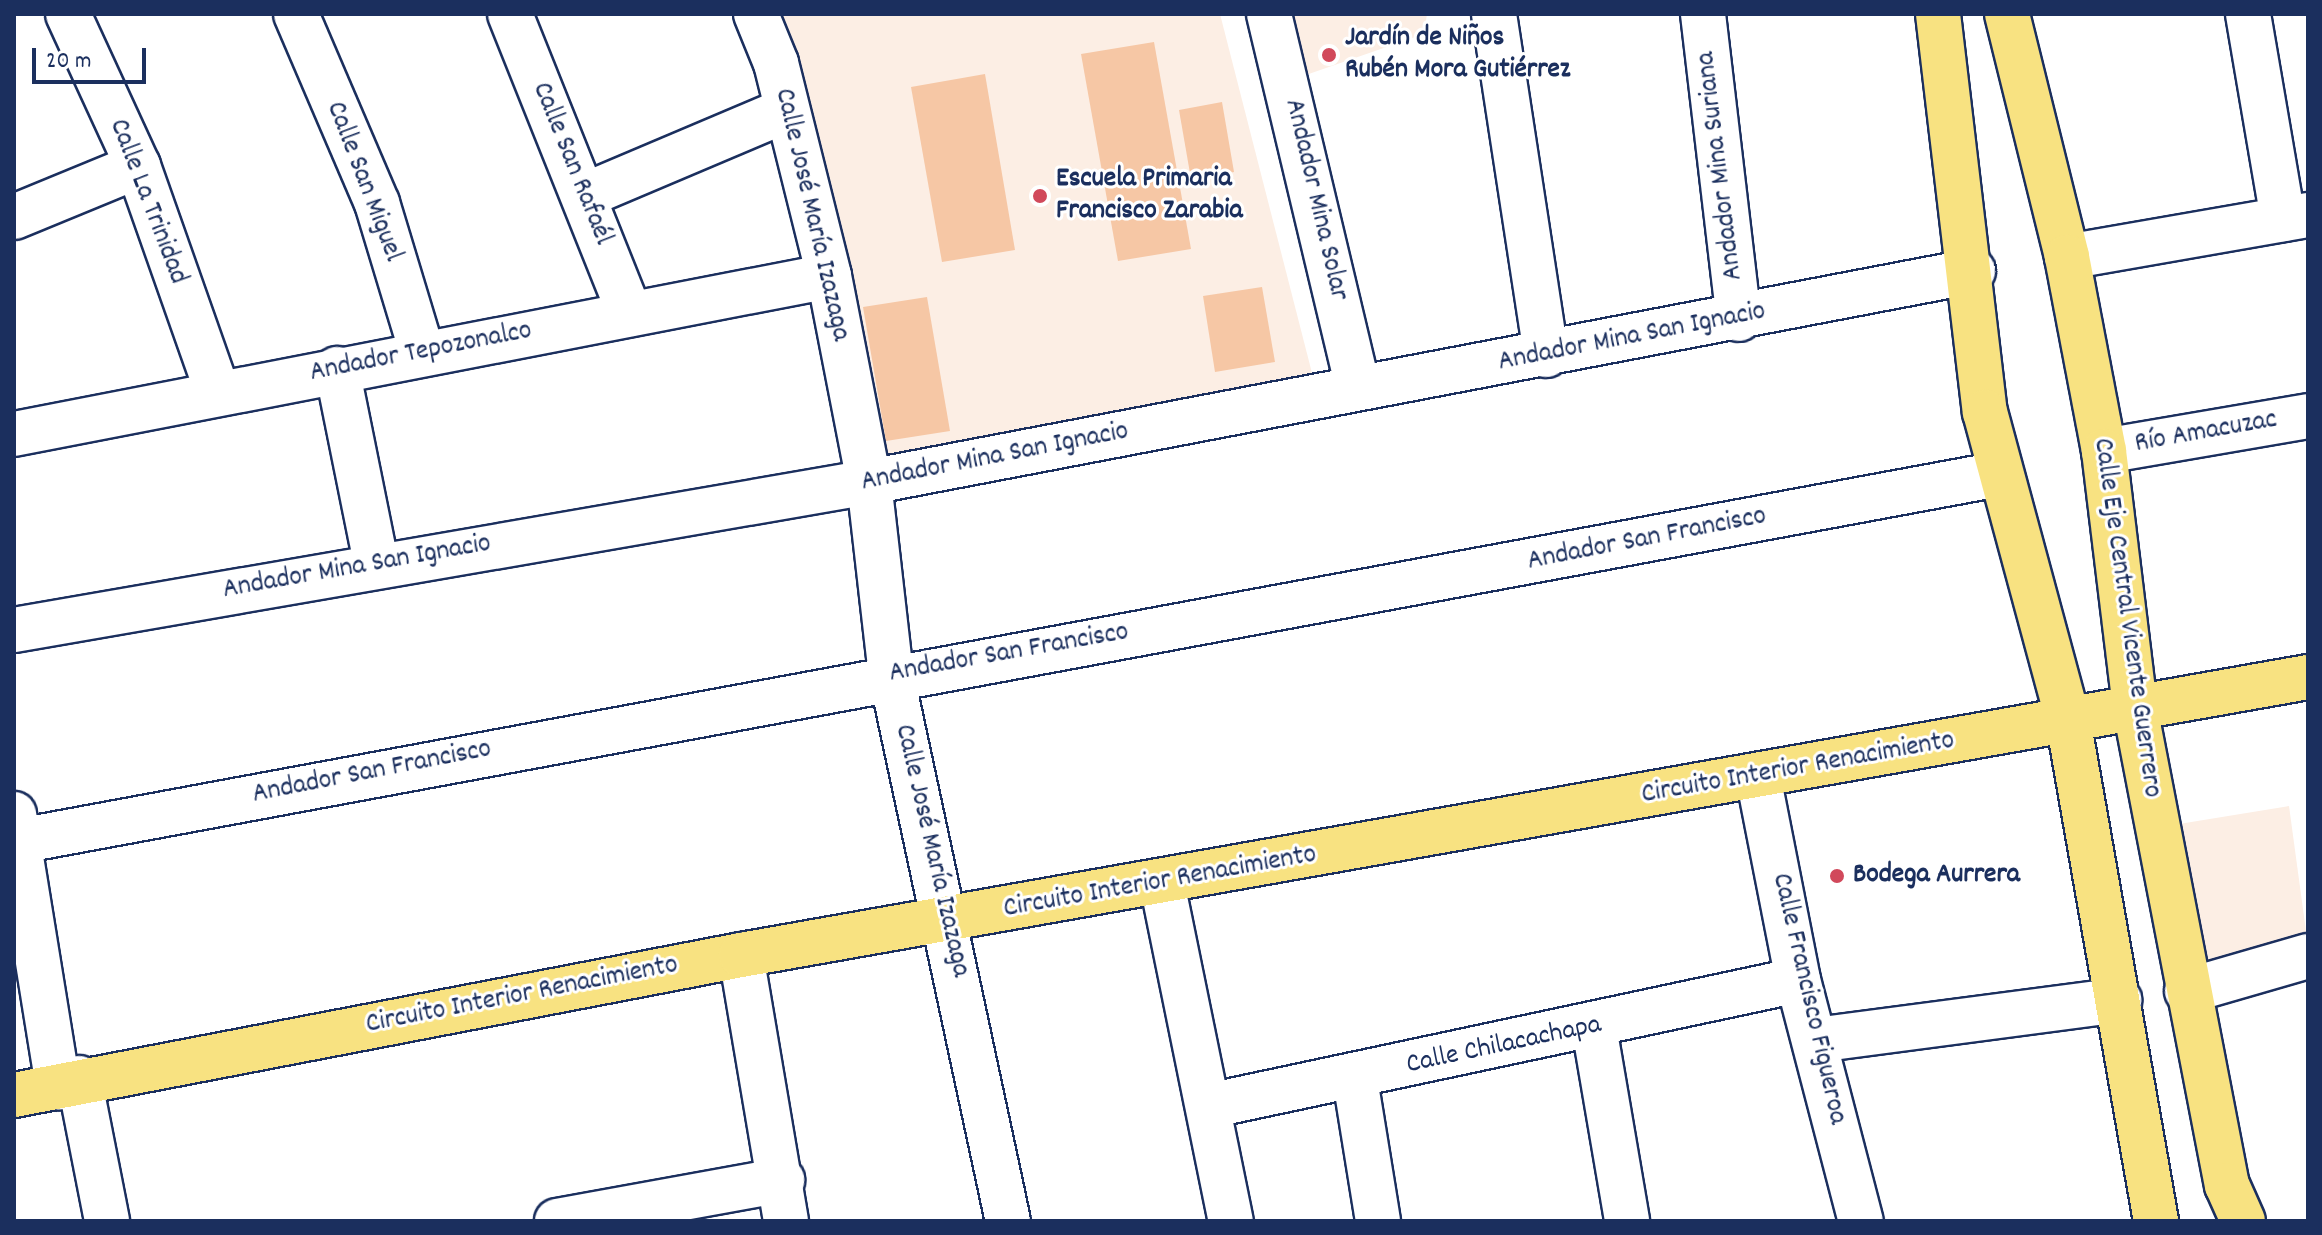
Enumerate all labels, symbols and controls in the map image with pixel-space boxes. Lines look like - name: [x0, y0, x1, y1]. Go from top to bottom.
- place label: Jardín de Niños Rubén Mora Gutiérrez: [1345, 22, 1571, 88]
- scale bar: [36, 32, 150, 82]
- text: 20 m: [46, 45, 92, 79]
- marker: Jardín de Niños Rubén Mora Gutiérrez: [1320, 46, 1338, 64]
- street label: Andador Mina Suriana: [1690, 50, 1752, 282]
- street label: Calle San Rafaél: [523, 78, 619, 250]
- street label: Calle José María Izazaga: [766, 85, 856, 345]
- street label: Andador Mina Solar: [1275, 96, 1355, 304]
- street label: Calle San Miguel: [317, 97, 409, 267]
- street label: Calle La Trinidad: [100, 115, 194, 289]
- place label: Escuela Primaria Francisco Zarabia: [1056, 163, 1243, 229]
- marker: Escuela Primaria Francisco Zarabia: [1031, 187, 1049, 205]
- street label: Andador Mina San Ignacio: [1496, 296, 1768, 380]
- street label: Andador Tepozonalco: [307, 315, 535, 391]
- street label: Río Amacuzac: [2132, 404, 2280, 462]
- street label: Andador Mina San Ignacio: [859, 416, 1131, 500]
- street label: Calle Eje Central Vicente Guerrero: [2084, 436, 2168, 800]
- street label: Andador San Francisco: [1525, 500, 1769, 580]
- street label: Andador Mina San Ignacio: [220, 528, 494, 608]
- street label: Andador San Francisco: [887, 616, 1131, 692]
- street label: Calle José María Izazaga: [886, 721, 976, 981]
- street label: Circuito Interior Renacimiento: [1639, 725, 1957, 813]
- street label: Andador San Francisco: [250, 733, 494, 813]
- street label: Circuito Interior Renacimiento: [1001, 839, 1319, 927]
- place label: Bodega Aurrera: [1853, 859, 2020, 893]
- marker: Bodega Aurrera: [1828, 867, 1846, 885]
- street label: Calle Francisco Figueroa: [1763, 870, 1853, 1128]
- street label: Circuito Interior Renacimiento: [363, 949, 681, 1043]
- street label: Calle Chilacachapa: [1404, 1009, 1604, 1083]

